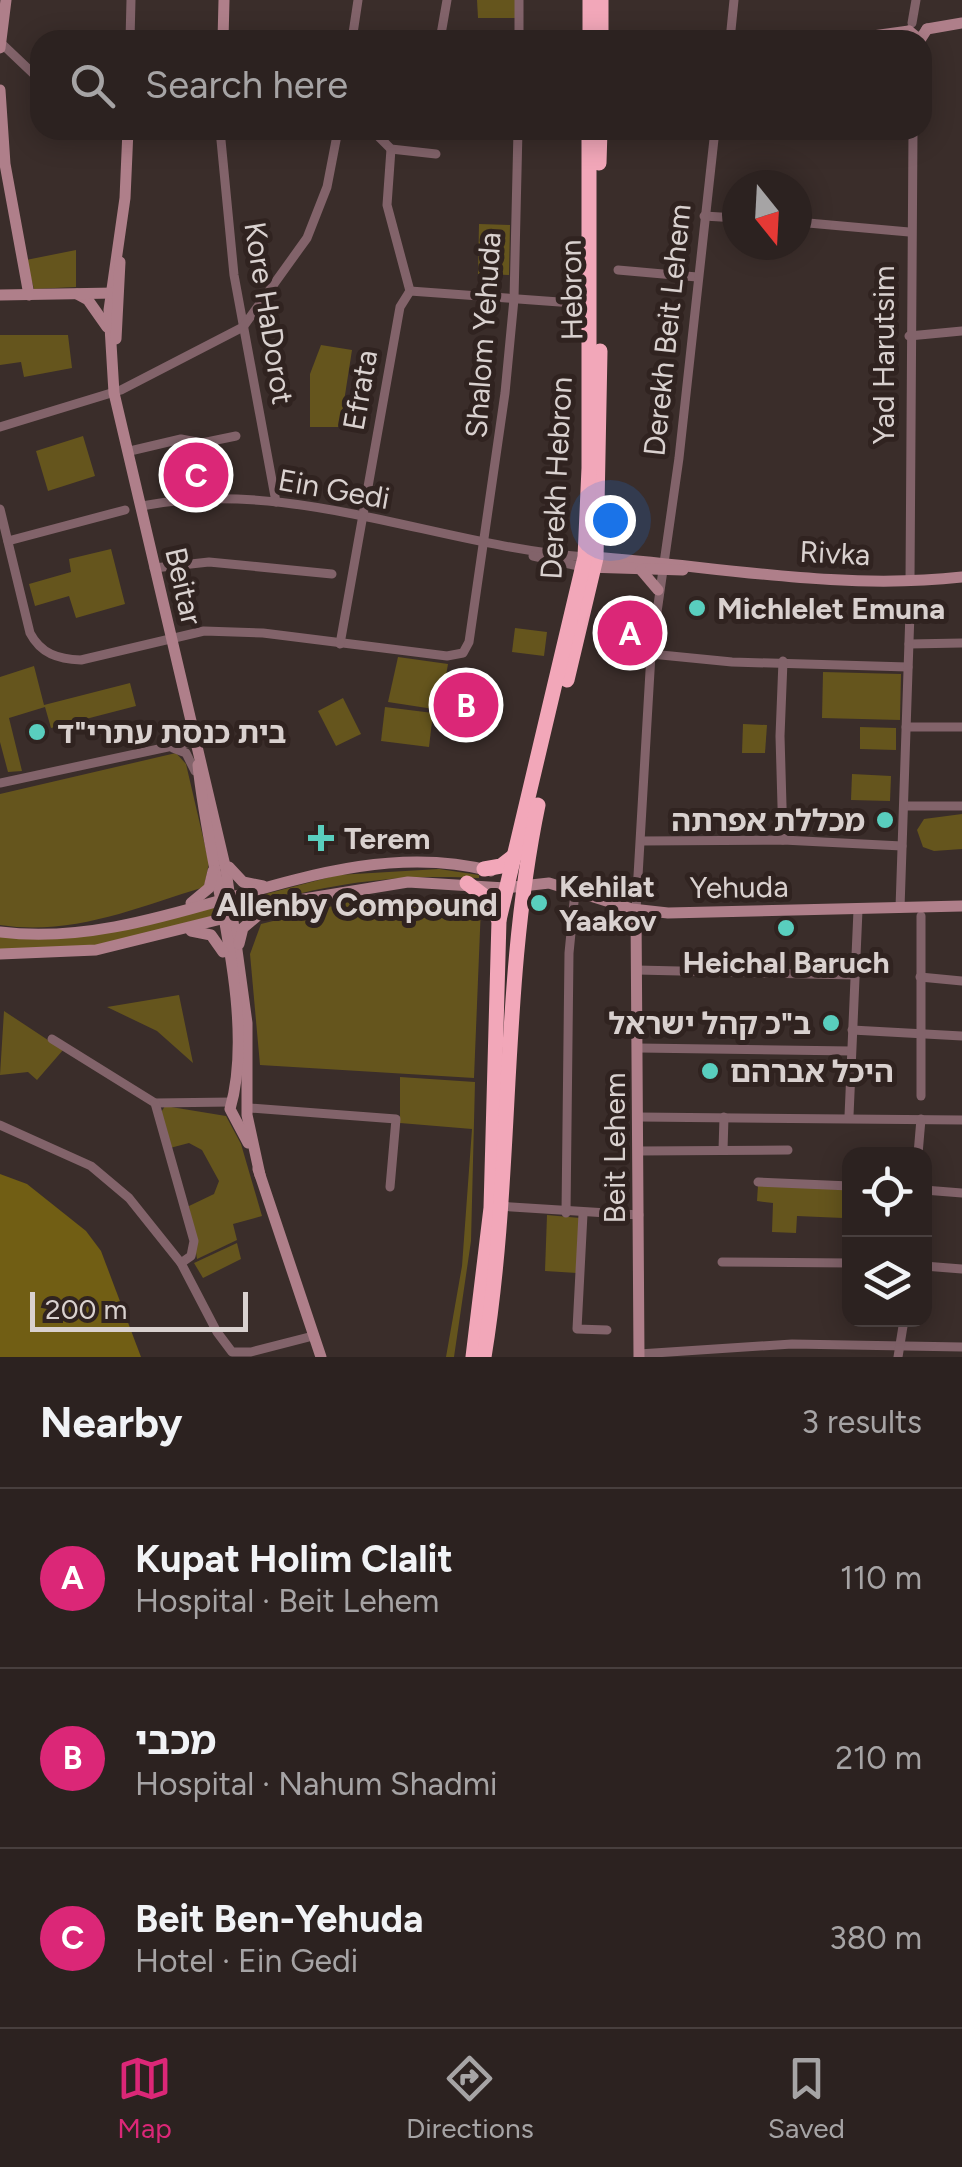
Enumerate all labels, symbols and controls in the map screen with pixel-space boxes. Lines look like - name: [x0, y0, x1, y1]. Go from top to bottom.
- search box: [30, 30, 932, 140]
- icon: search: [65, 58, 120, 113]
- text: Search here: [145, 62, 348, 108]
- north arrow: [722, 170, 812, 260]
- street label: Derekh Beit Lehem: [635, 202, 699, 458]
- street label: Kore HaDorot: [236, 219, 302, 407]
- street label: Shalom Yehuda: [457, 231, 509, 439]
- street label: Hebron: [552, 239, 590, 341]
- street label: Yad Harutsim: [865, 265, 902, 445]
- street label: Efrata: [335, 347, 385, 433]
- street label: Derekh Hebron: [532, 376, 580, 580]
- pin: C: [164, 438, 228, 512]
- street label: Ein Gedi: [275, 461, 393, 517]
- your location: [585, 495, 636, 546]
- street label: Rivka: [799, 533, 871, 573]
- street label: Beitar: [157, 544, 211, 628]
- place label: Michlelet Emuna: [717, 590, 945, 627]
- pin: A: [598, 596, 662, 670]
- marker: Michlelet Emuna: [686, 597, 708, 619]
- pin: B: [434, 668, 498, 742]
- place label: בית כנסת עתרי"ד: [57, 714, 287, 751]
- marker: בית כנסת עתרי"ד: [26, 721, 48, 743]
- place label: מכללת אפרתה: [671, 802, 865, 839]
- marker: מכללת אפרתה: [874, 809, 896, 831]
- place label: Terem: [344, 820, 430, 857]
- marker: Terem: [308, 825, 334, 851]
- place label: Kehilat Yaakov: [559, 868, 657, 939]
- street label: Yehuda: [689, 868, 789, 906]
- district label: Allenby Compound: [216, 886, 498, 924]
- marker: Kehilat Yaakov: [528, 892, 550, 914]
- marker: Heichal Baruch: [775, 917, 797, 939]
- place label: Heichal Baruch: [682, 944, 890, 981]
- place label: ב"כ קהל ישראל: [608, 1005, 811, 1042]
- marker: ב"כ קהל ישראל: [820, 1012, 842, 1034]
- place label: היכל אברהם: [730, 1053, 894, 1090]
- marker: היכל אברהם: [699, 1060, 721, 1082]
- street label: Beit Lehem: [596, 1072, 633, 1224]
- map controls: [842, 1147, 932, 1327]
- button: locate: [842, 1147, 932, 1237]
- button: layers: [842, 1237, 932, 1327]
- scale bar: [30, 1287, 248, 1332]
- text: 200 m: [45, 1292, 127, 1326]
- text: Nearby: [40, 1397, 182, 1448]
- text: 3 results: [802, 1403, 922, 1441]
- text: Kupat Holim Clalit: [135, 1536, 453, 1582]
- text: A: [61, 1559, 84, 1597]
- text: 110 m: [840, 1559, 922, 1597]
- text: Hospital · Beit Lehem: [135, 1582, 439, 1620]
- text: מכבי: [135, 1718, 216, 1764]
- text: B: [63, 1739, 82, 1777]
- text: 210 m: [835, 1739, 922, 1777]
- text: Hospital · Nahum Shadmi: [135, 1765, 497, 1803]
- text: Beit Ben-Yehuda: [135, 1896, 423, 1942]
- text: C: [61, 1919, 84, 1957]
- text: 380 m: [829, 1919, 922, 1957]
- text: Hotel · Ein Gedi: [135, 1942, 358, 1980]
- tab: Map: [117, 2051, 172, 2145]
- tab: Directions: [406, 2051, 534, 2145]
- tab: Saved: [768, 2051, 845, 2145]

